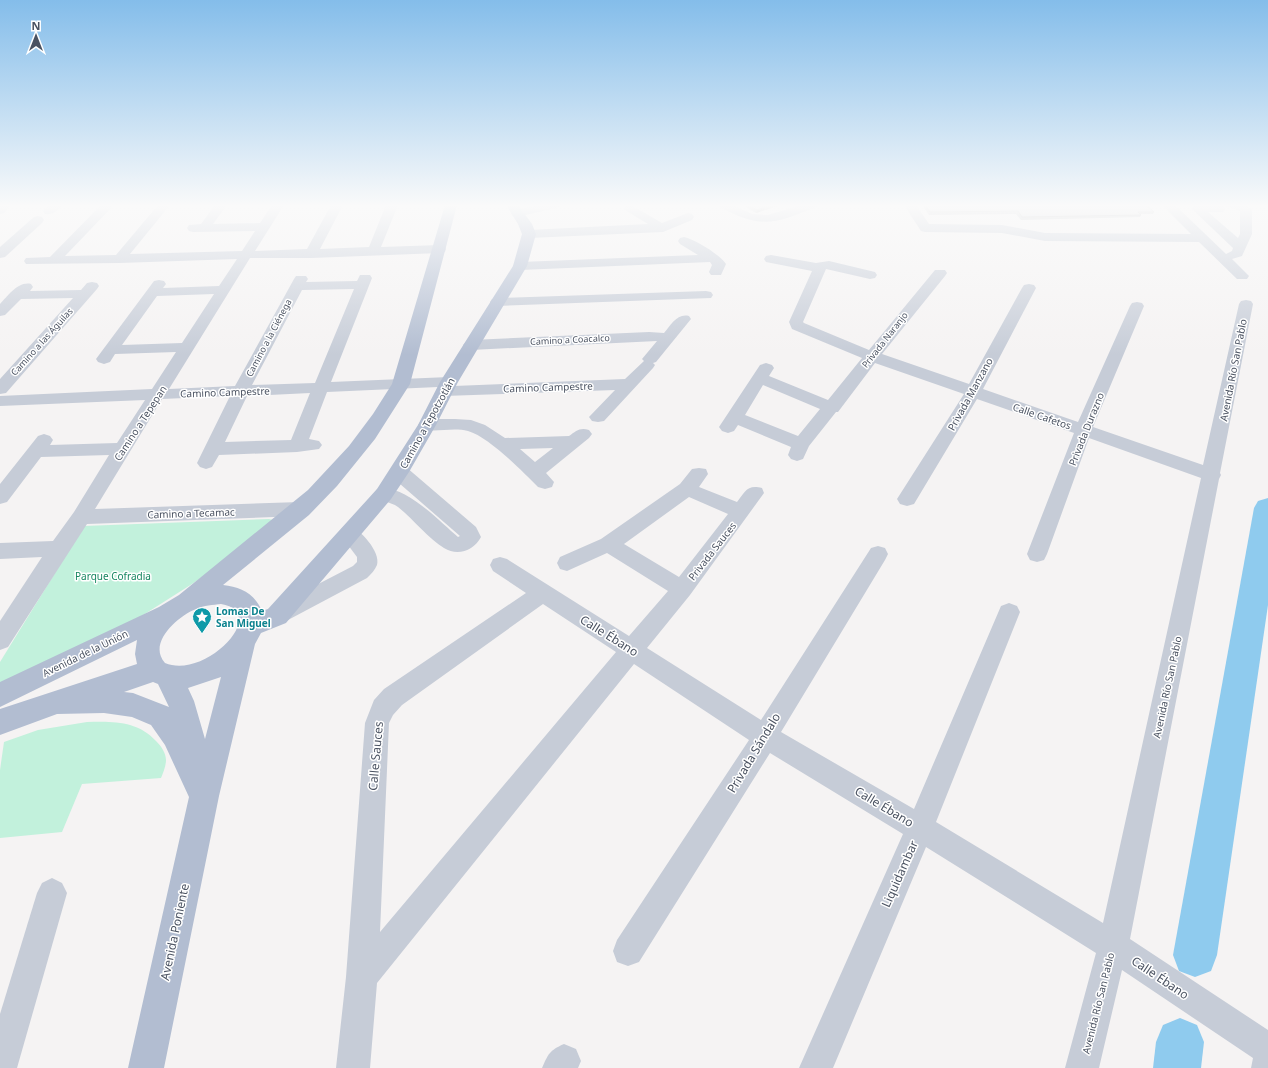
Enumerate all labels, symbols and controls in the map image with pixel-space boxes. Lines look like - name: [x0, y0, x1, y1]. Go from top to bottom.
- north arrow: [16, 16, 56, 56]
- text: N: [32, 18, 40, 33]
- street label: Camino a la Ciénega: [243, 297, 295, 379]
- street label: Camino a las Águilas: [8, 305, 76, 378]
- street label: Privada Naranjo: [859, 309, 911, 370]
- street label: Avenida Río San Pablo: [1216, 318, 1250, 422]
- street label: Camino a Coacalco: [530, 331, 610, 348]
- street label: Privada Manzano: [944, 355, 996, 433]
- street label: Camino a Tepotzotlán: [396, 375, 458, 471]
- street label: Camino Campestre: [503, 378, 593, 396]
- street label: Camino a Tepepan: [110, 383, 170, 463]
- street label: Camino Campestre: [180, 383, 270, 401]
- street label: Privada Durazno: [1065, 390, 1107, 468]
- street label: Calle Cafetos: [1011, 399, 1073, 433]
- street label: Camino a Tecamac: [147, 504, 235, 522]
- street label: Privada Sauces: [685, 519, 739, 583]
- park label: Parque Cofradia: [75, 569, 151, 583]
- place label: Lomas De San Miguel: [216, 604, 271, 630]
- place icon: Lomas De San Miguel: [191, 606, 213, 634]
- street label: Calle Ébano: [577, 611, 642, 660]
- street label: Avenida de la Unión: [40, 626, 130, 680]
- street label: Avenida Río San Pablo: [1149, 635, 1185, 739]
- street label: Privada Sándalo: [723, 710, 784, 796]
- street label: Calle Sauces: [364, 720, 387, 791]
- street label: Calle Ébano: [852, 782, 917, 831]
- street label: Liquidambar: [877, 838, 922, 910]
- street label: Avenida Poniente: [156, 882, 193, 982]
- street label: Avenida Río San Pablo: [1079, 951, 1117, 1055]
- street label: Calle Ébano: [1128, 952, 1192, 1003]

